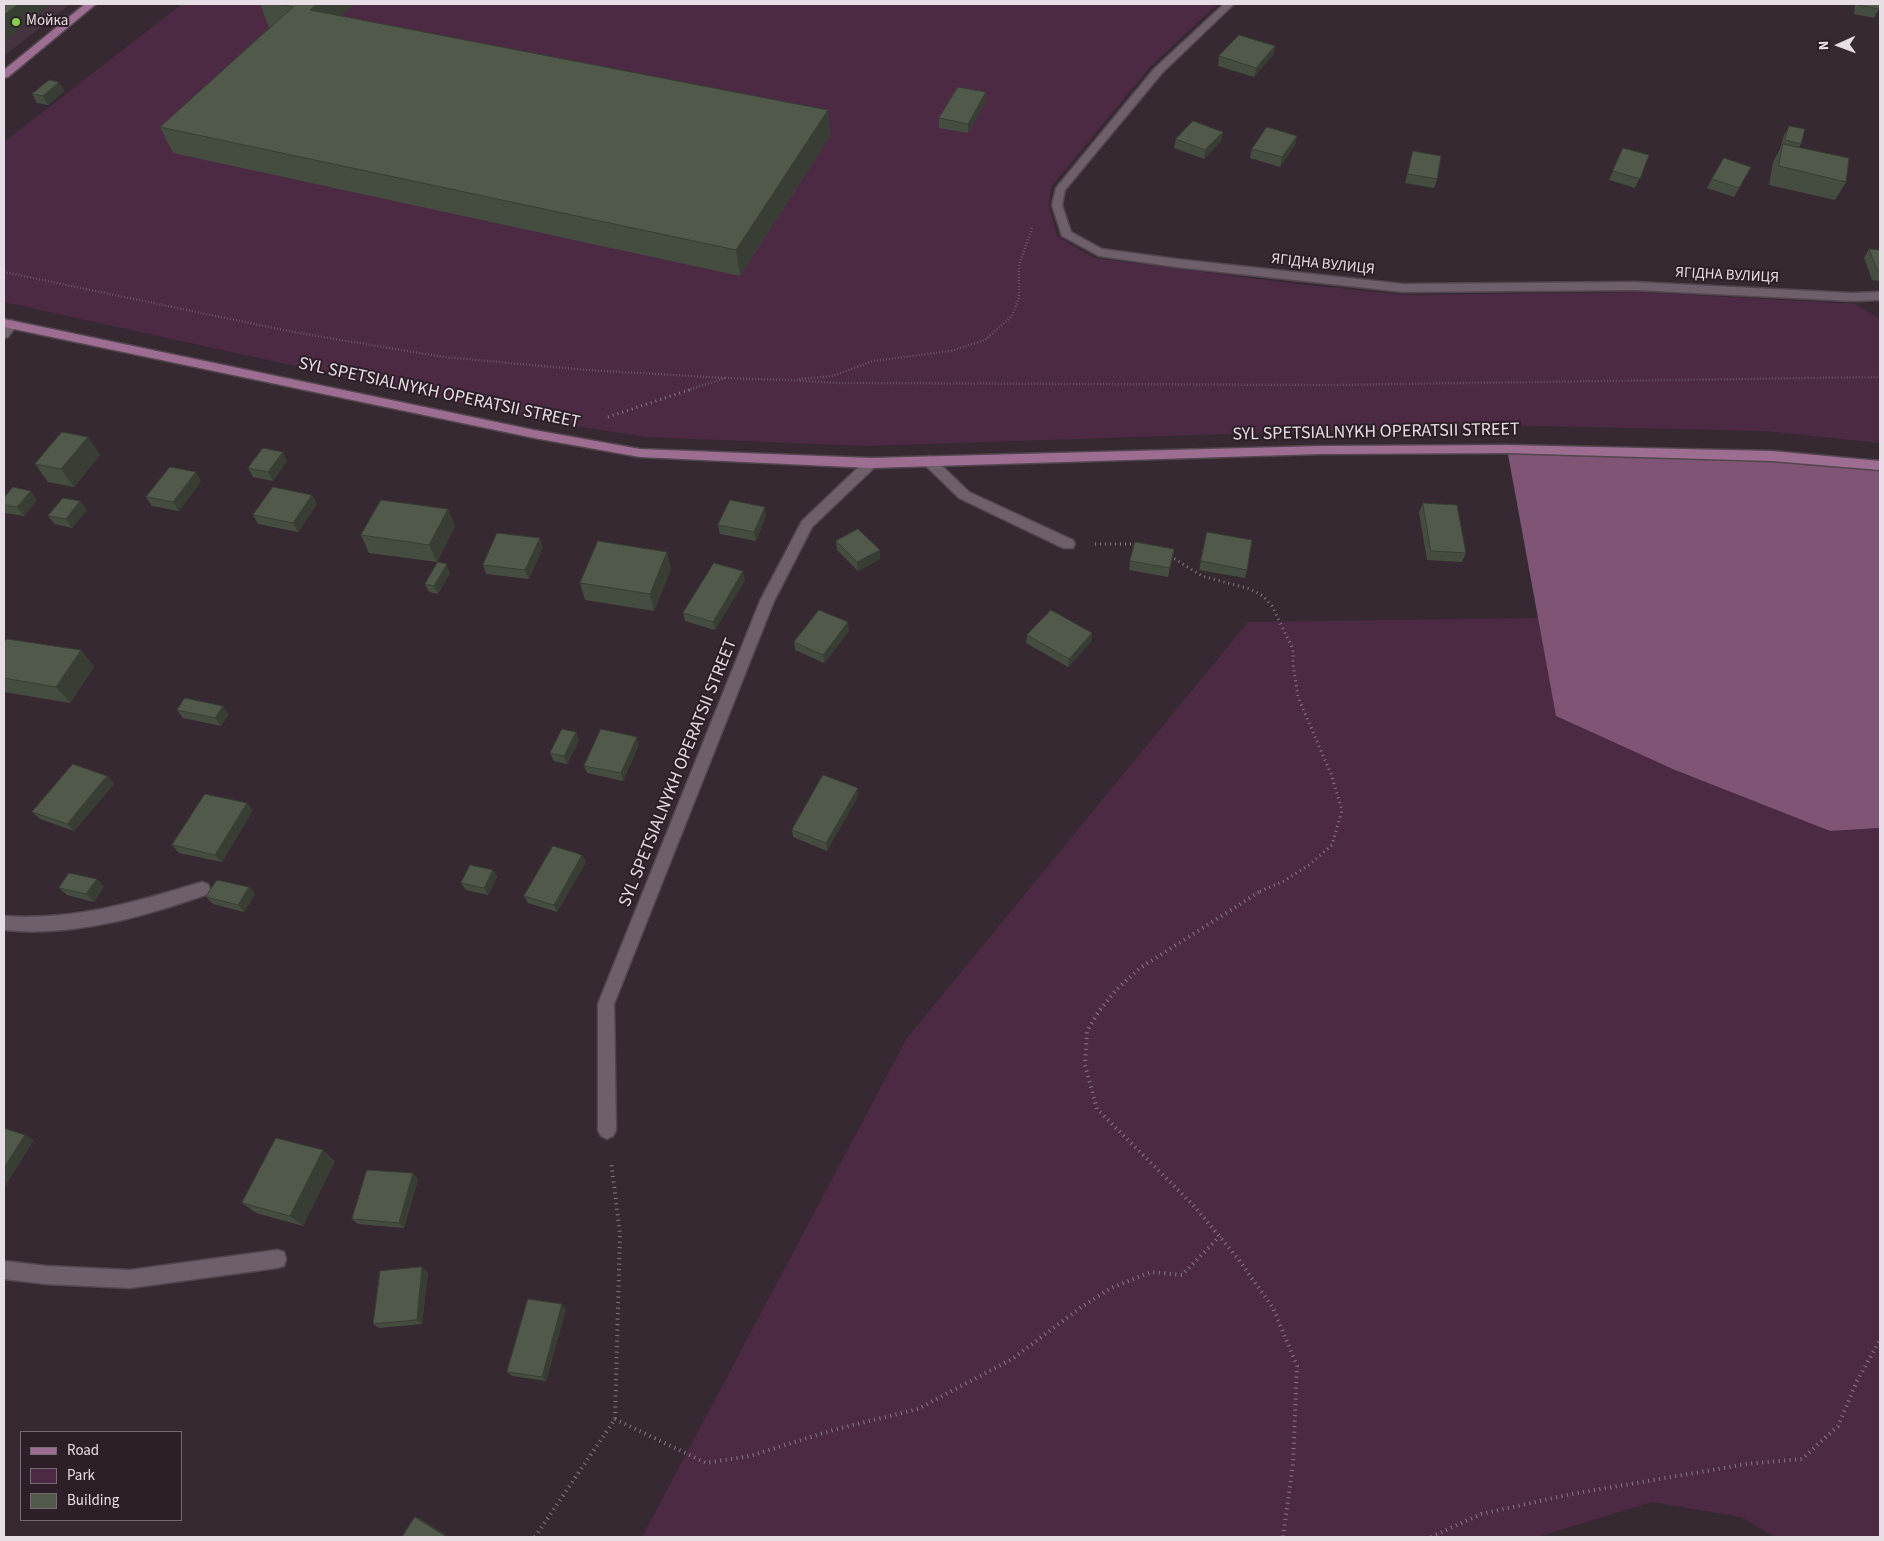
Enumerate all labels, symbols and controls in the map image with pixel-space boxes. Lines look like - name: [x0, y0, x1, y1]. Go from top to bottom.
- place label: Мойка: [26, 13, 68, 31]
- marker: Мойка: [10, 16, 22, 28]
- north arrow: [1814, 20, 1864, 70]
- text: N: [1814, 41, 1834, 51]
- street label: ЯГІДНА ВУЛИЦЯ: [1270, 251, 1376, 279]
- street label: ЯГІДНА ВУЛИЦЯ: [1675, 264, 1779, 288]
- street label: SYL SPETSIALNYKH OPERATSII STREET: [296, 354, 582, 434]
- street label: SYL SPETSIALNYKH OPERATSII STREET: [1232, 420, 1520, 446]
- street label: SYL SPETSIALNYKH OPERATSII STREET: [615, 636, 743, 910]
- legend: [20, 1431, 182, 1521]
- text: Road: [67, 1440, 99, 1461]
- text: Park: [67, 1465, 95, 1486]
- text: Building: [67, 1490, 119, 1511]

